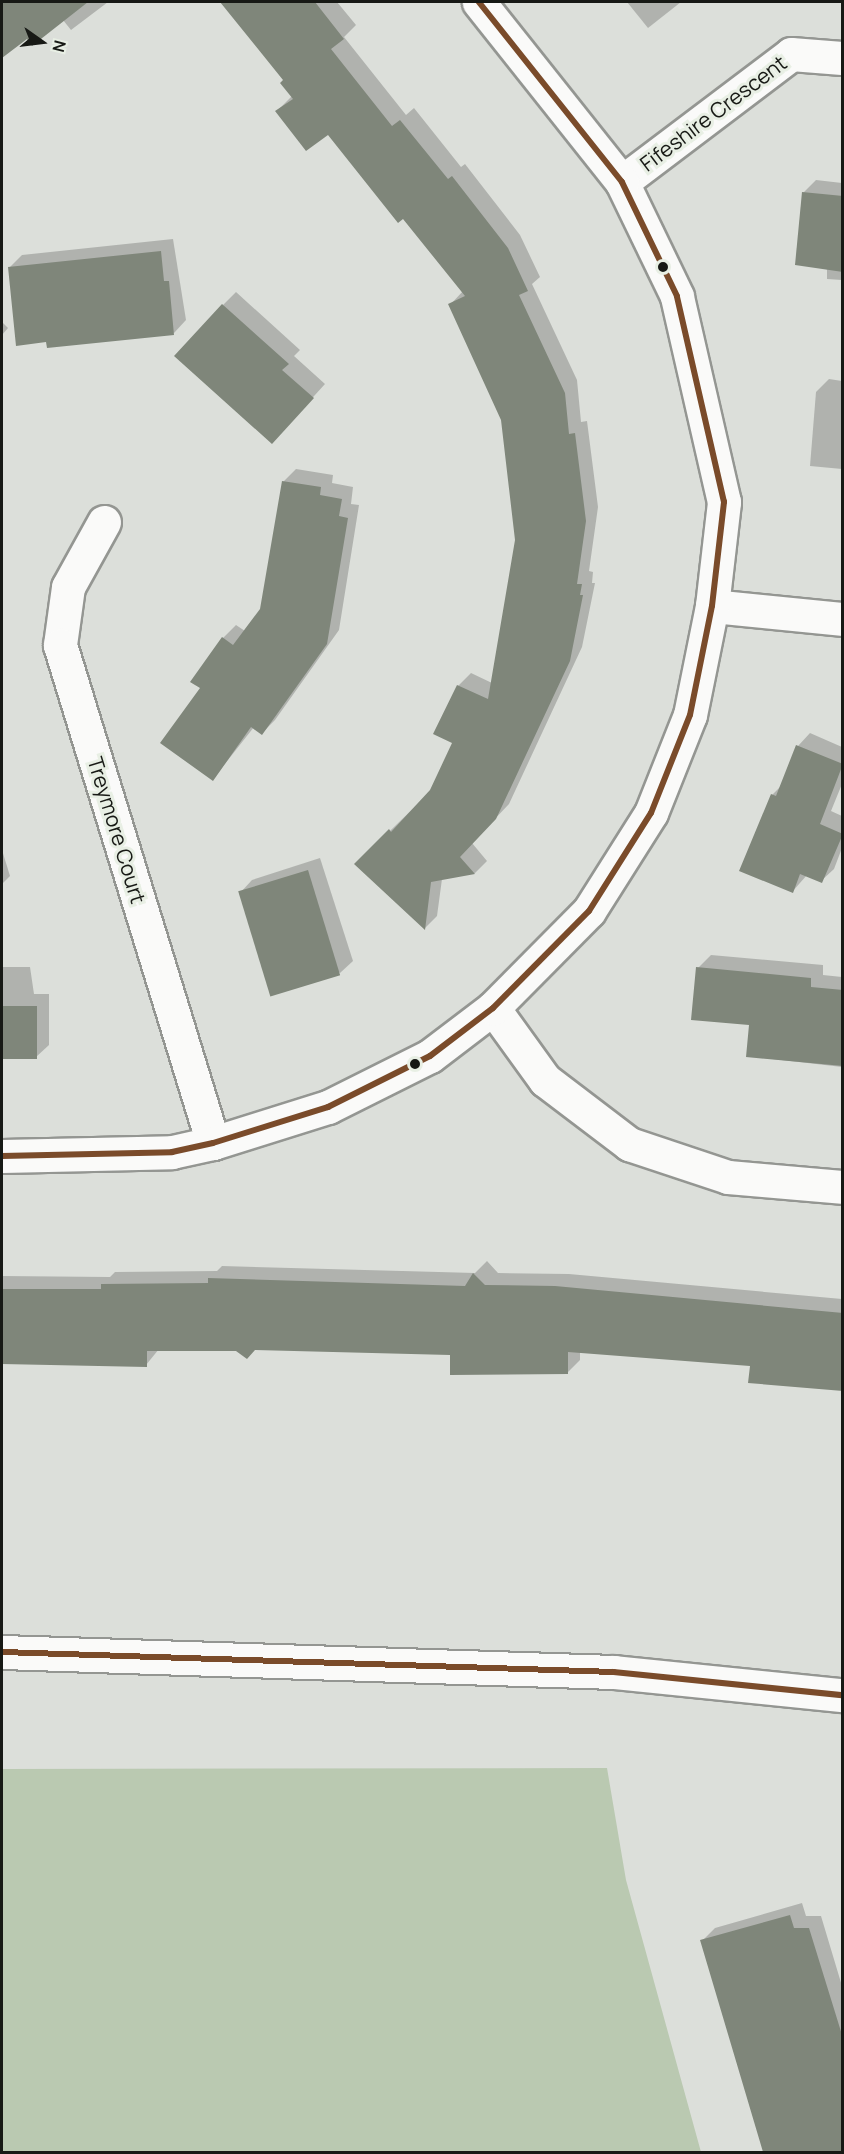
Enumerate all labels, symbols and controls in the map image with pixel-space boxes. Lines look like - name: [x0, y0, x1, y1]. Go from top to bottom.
- north arrow: [12, 12, 72, 72]
- text: N: [47, 38, 72, 55]
- street label: Fifeshire Crescent: [635, 50, 791, 176]
- unlabelled marker: [657, 261, 669, 273]
- street label: Treymore Court: [83, 754, 151, 906]
- unlabelled marker: [409, 1058, 421, 1070]

